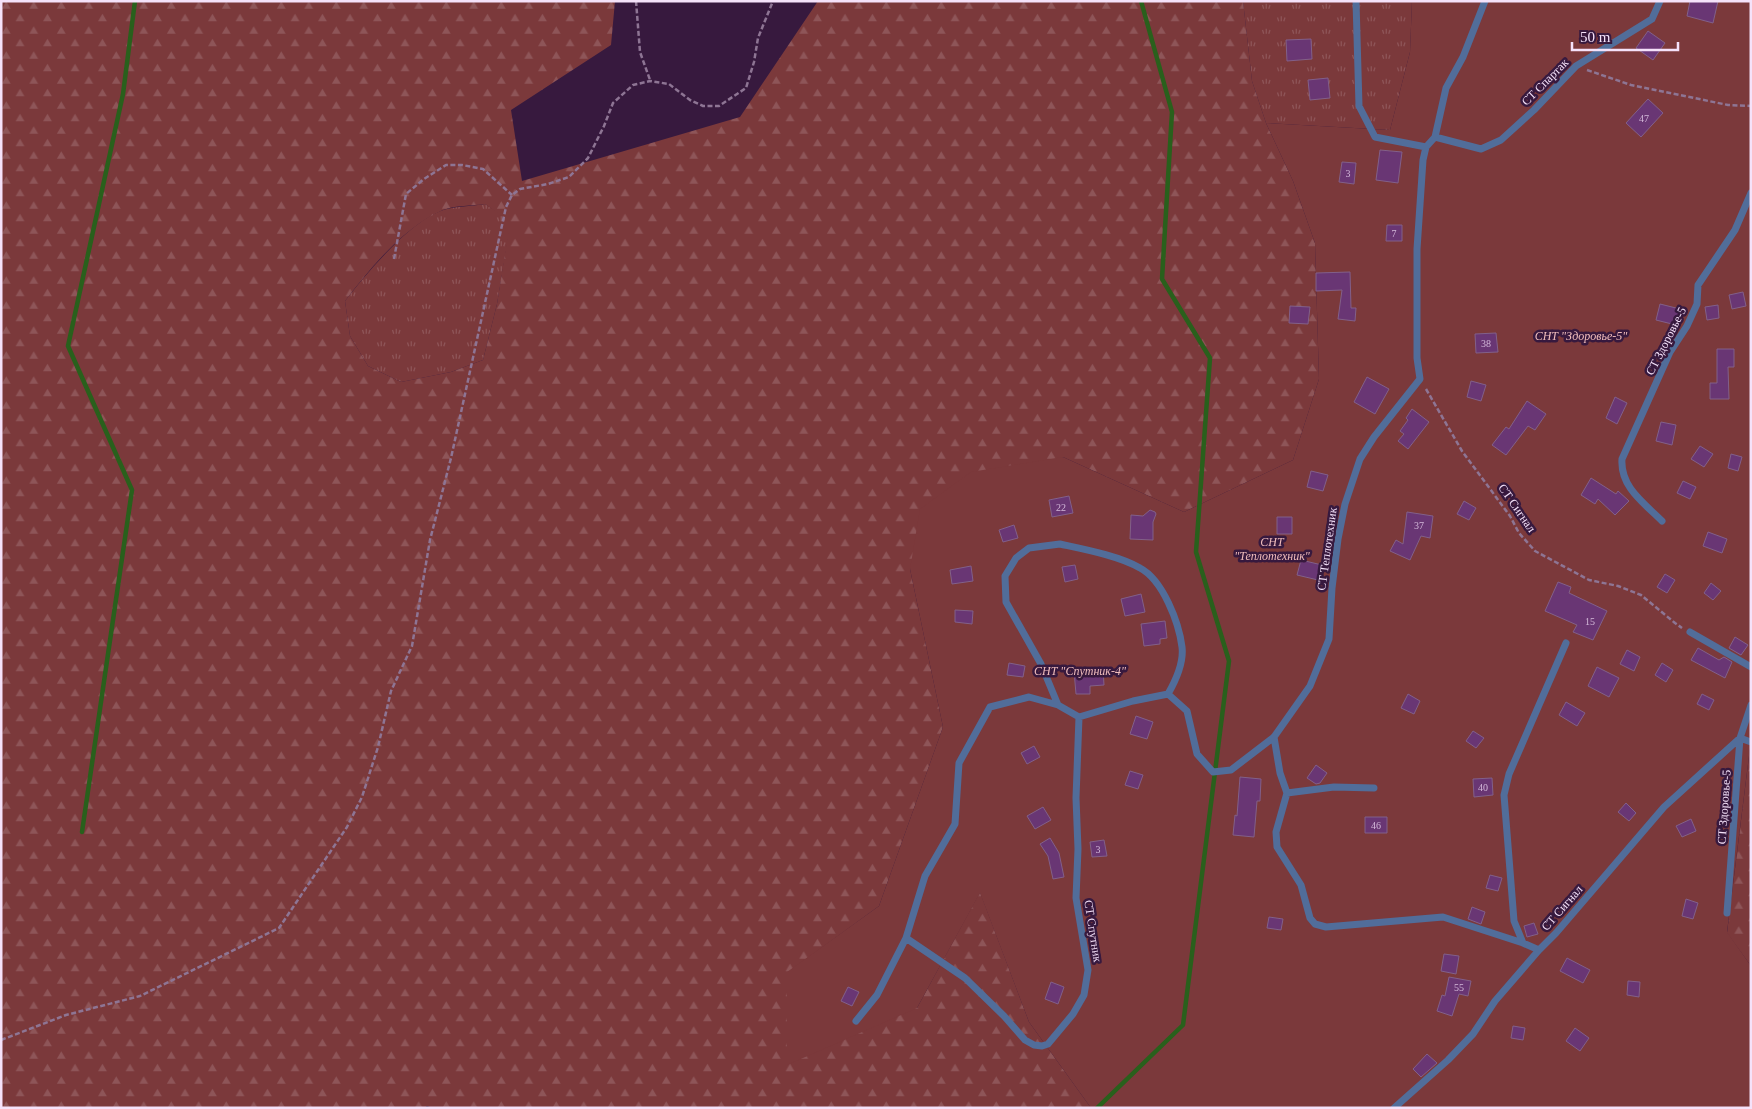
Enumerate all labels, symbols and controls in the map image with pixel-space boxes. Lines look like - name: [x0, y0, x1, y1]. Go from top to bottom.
- scale bar: [1572, 20, 1678, 52]
- text: 50 m: [1580, 29, 1611, 45]
- street label: СТ Спартак: [1519, 56, 1571, 108]
- house number: 47: [1639, 113, 1649, 124]
- house number: 3: [1346, 168, 1351, 179]
- house number: 7: [1392, 228, 1397, 239]
- street label: СТ Здоровье-5: [1643, 305, 1689, 377]
- park label: СНТ "Здоровье-5": [1535, 329, 1628, 343]
- house number: 38: [1481, 338, 1491, 349]
- street label: СТ Сигнал: [1495, 481, 1539, 535]
- house number: 22: [1056, 502, 1066, 513]
- street label: СТ Теплотехник: [1314, 506, 1340, 592]
- house number: 37: [1414, 520, 1424, 531]
- park label: СНТ "Теплотехник": [1234, 535, 1311, 563]
- house number: 15: [1585, 616, 1595, 627]
- park label: СНТ "Спутник-4": [1034, 664, 1127, 678]
- street label: СТ Здоровье-5: [1714, 769, 1734, 845]
- house number: 40: [1478, 782, 1488, 793]
- house number: 46: [1371, 820, 1381, 831]
- house number: 3: [1096, 844, 1101, 855]
- street label: СТ Сигнал: [1539, 882, 1586, 934]
- street label: СТ Спутник: [1081, 899, 1105, 963]
- house number: 55: [1454, 982, 1464, 993]

